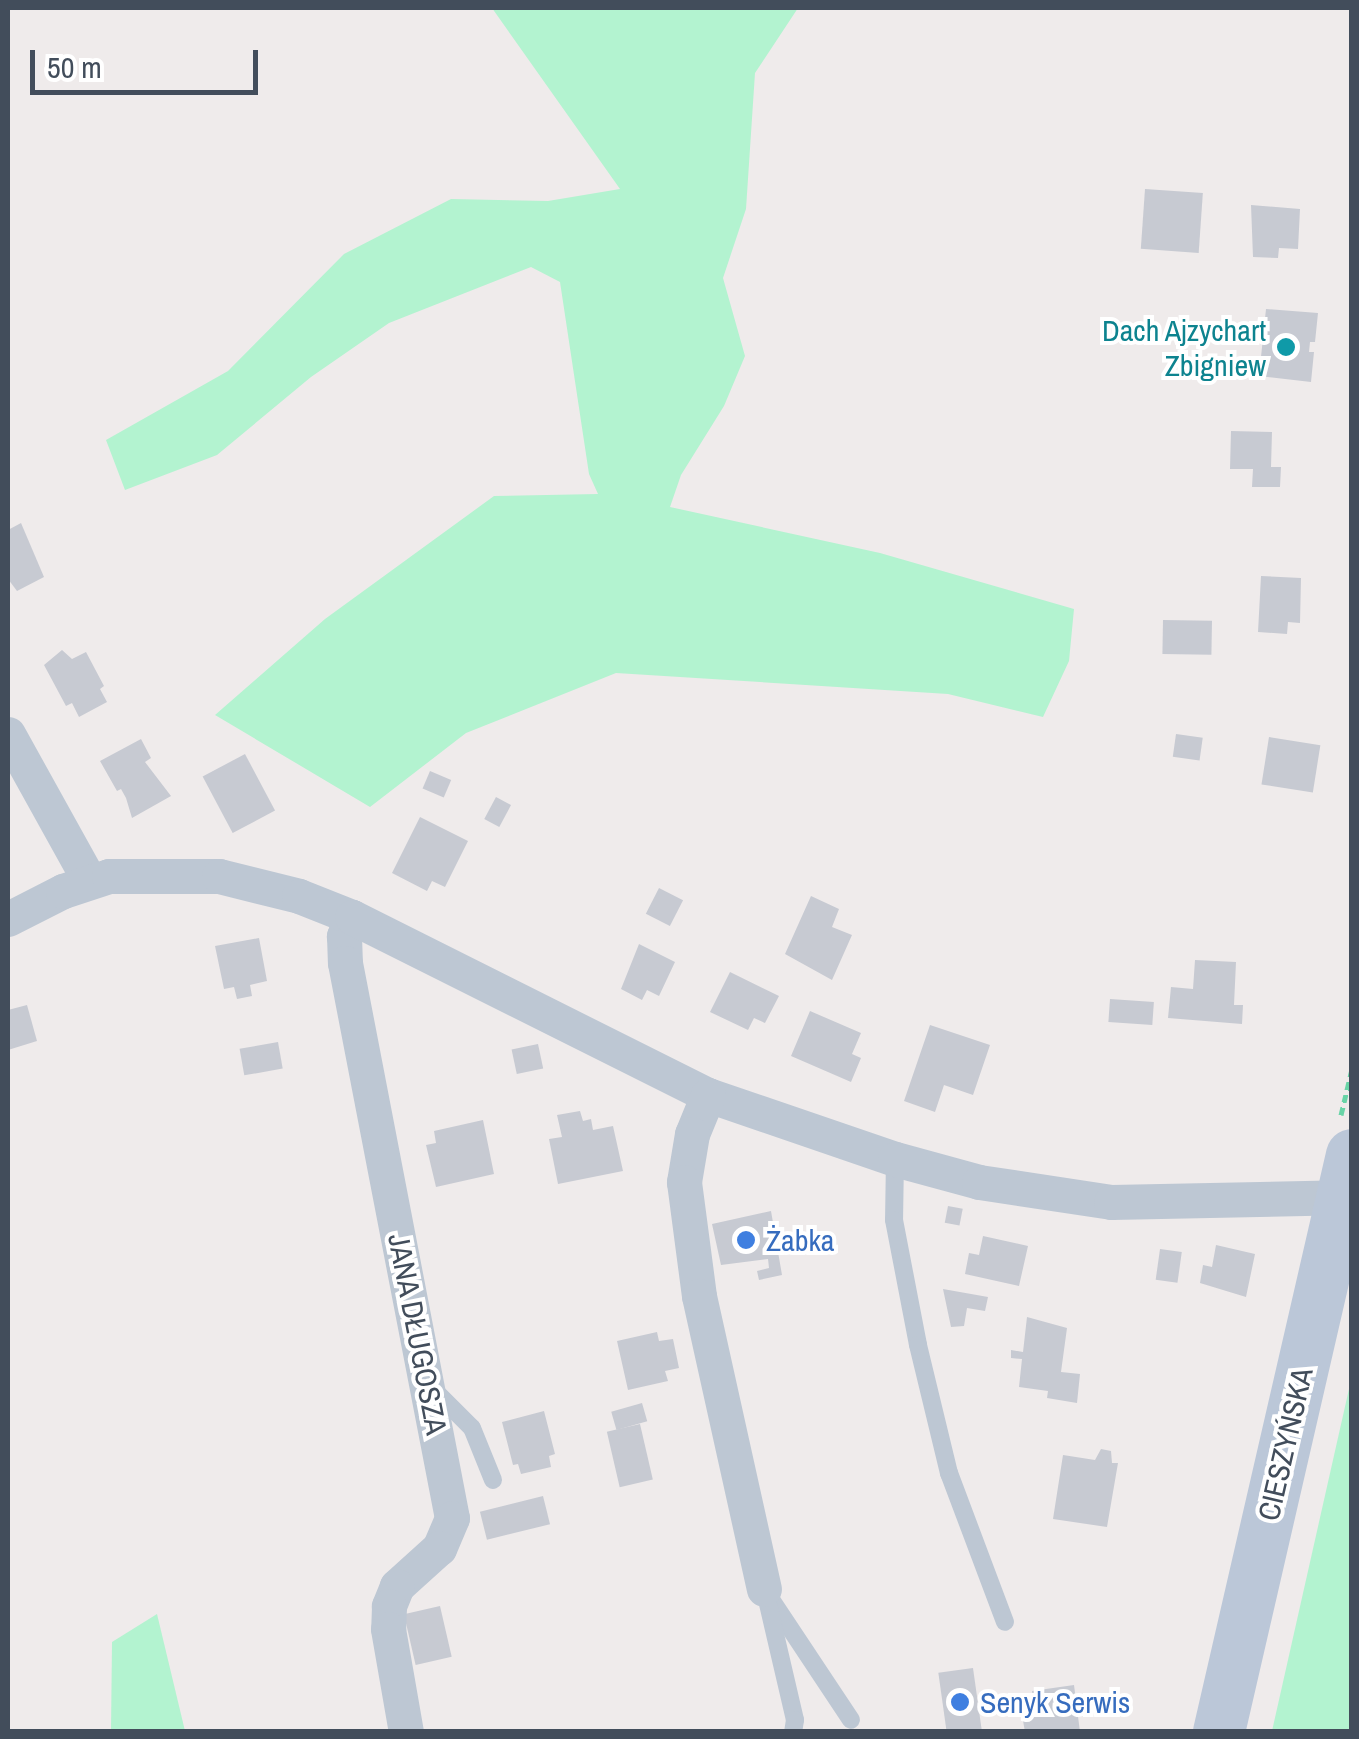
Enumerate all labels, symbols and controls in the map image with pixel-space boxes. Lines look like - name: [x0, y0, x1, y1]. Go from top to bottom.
- scale bar: [35, 30, 262, 92]
- text: 50 m: [47, 47, 102, 87]
- place label: Dach Ajzychart Zbigniew: [1101, 312, 1266, 382]
- marker: Dach Ajzychart Zbigniew: [1275, 336, 1297, 358]
- place label: Żabka: [766, 1222, 834, 1258]
- marker: Żabka: [735, 1229, 757, 1251]
- street label: JANA DŁUGOSZA: [381, 1230, 455, 1438]
- street label: CIESZYŃSKA: [1250, 1364, 1320, 1524]
- place label: Senyk Serwis: [980, 1684, 1130, 1720]
- marker: Senyk Serwis: [949, 1691, 971, 1713]

